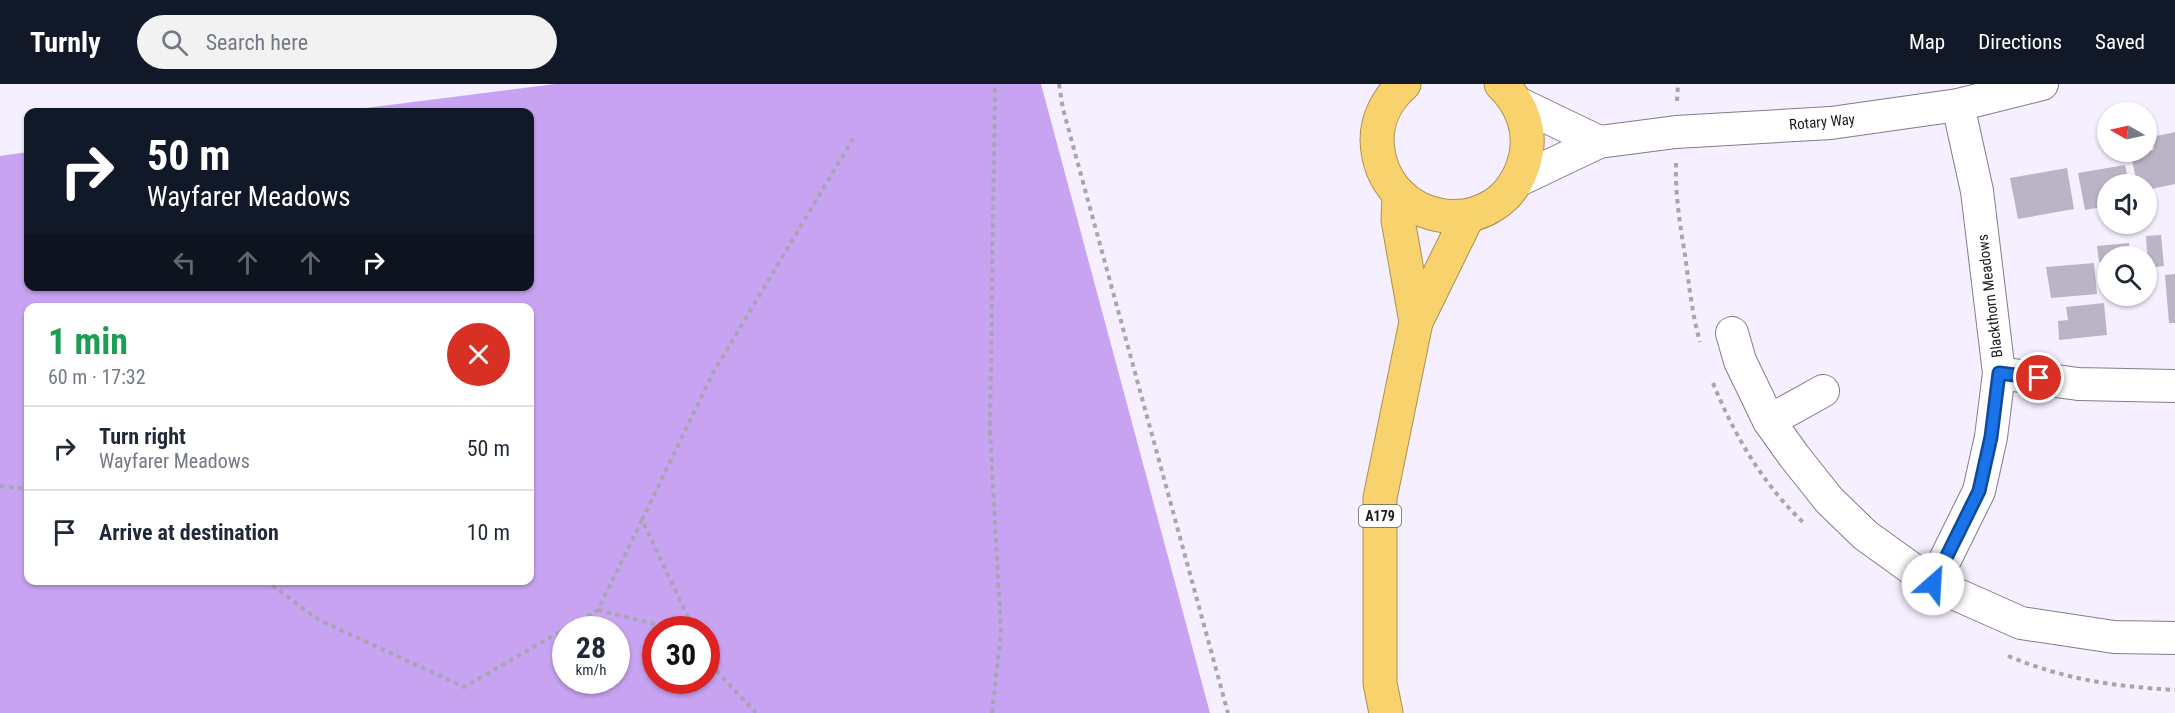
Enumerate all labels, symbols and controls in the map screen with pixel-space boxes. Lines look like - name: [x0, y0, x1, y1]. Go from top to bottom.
- search box: [137, 15, 557, 69]
- text: Turnly: [30, 26, 101, 59]
- icon: search: [158, 26, 191, 59]
- text: Search here: [206, 30, 308, 55]
- text: Map: [1909, 30, 1945, 54]
- text: Directions: [1978, 30, 2062, 54]
- text: Saved: [2095, 30, 2145, 54]
- north arrow: [2097, 102, 2157, 162]
- map controls: [2097, 102, 2157, 306]
- street label: Rotary Way: [1788, 110, 1856, 134]
- text: 50 m: [147, 131, 230, 180]
- icon: right: [48, 132, 126, 210]
- button: sound: [2097, 174, 2157, 234]
- text: Wayfarer Meadows: [147, 181, 351, 213]
- street label: Blackthorn Meadows: [1973, 233, 2006, 359]
- icon: left: [168, 246, 201, 279]
- icon: ahead: [231, 246, 264, 279]
- icon: ahead: [294, 246, 327, 279]
- icon: right: [357, 246, 390, 279]
- button: search: [2097, 246, 2157, 306]
- text: 1 min: [48, 321, 128, 363]
- button: close: [447, 323, 510, 386]
- pin: [2013, 352, 2064, 403]
- icon: arrive: [2022, 361, 2055, 394]
- text: 60 m · 17:32: [48, 365, 146, 389]
- text: Turn right: [99, 424, 186, 449]
- icon: right: [48, 432, 81, 465]
- text: 50 m: [467, 436, 510, 461]
- text: Wayfarer Meadows: [99, 449, 250, 473]
- road number: A179: [1359, 505, 1401, 527]
- icon: arrive: [48, 516, 81, 549]
- text: Arrive at destination: [99, 520, 279, 545]
- text: 10 m: [467, 520, 510, 545]
- position arrow: [1901, 552, 1965, 616]
- speed limit sign: 30: [642, 616, 720, 694]
- text: 28: [576, 630, 606, 665]
- text: km/h: [576, 661, 606, 679]

